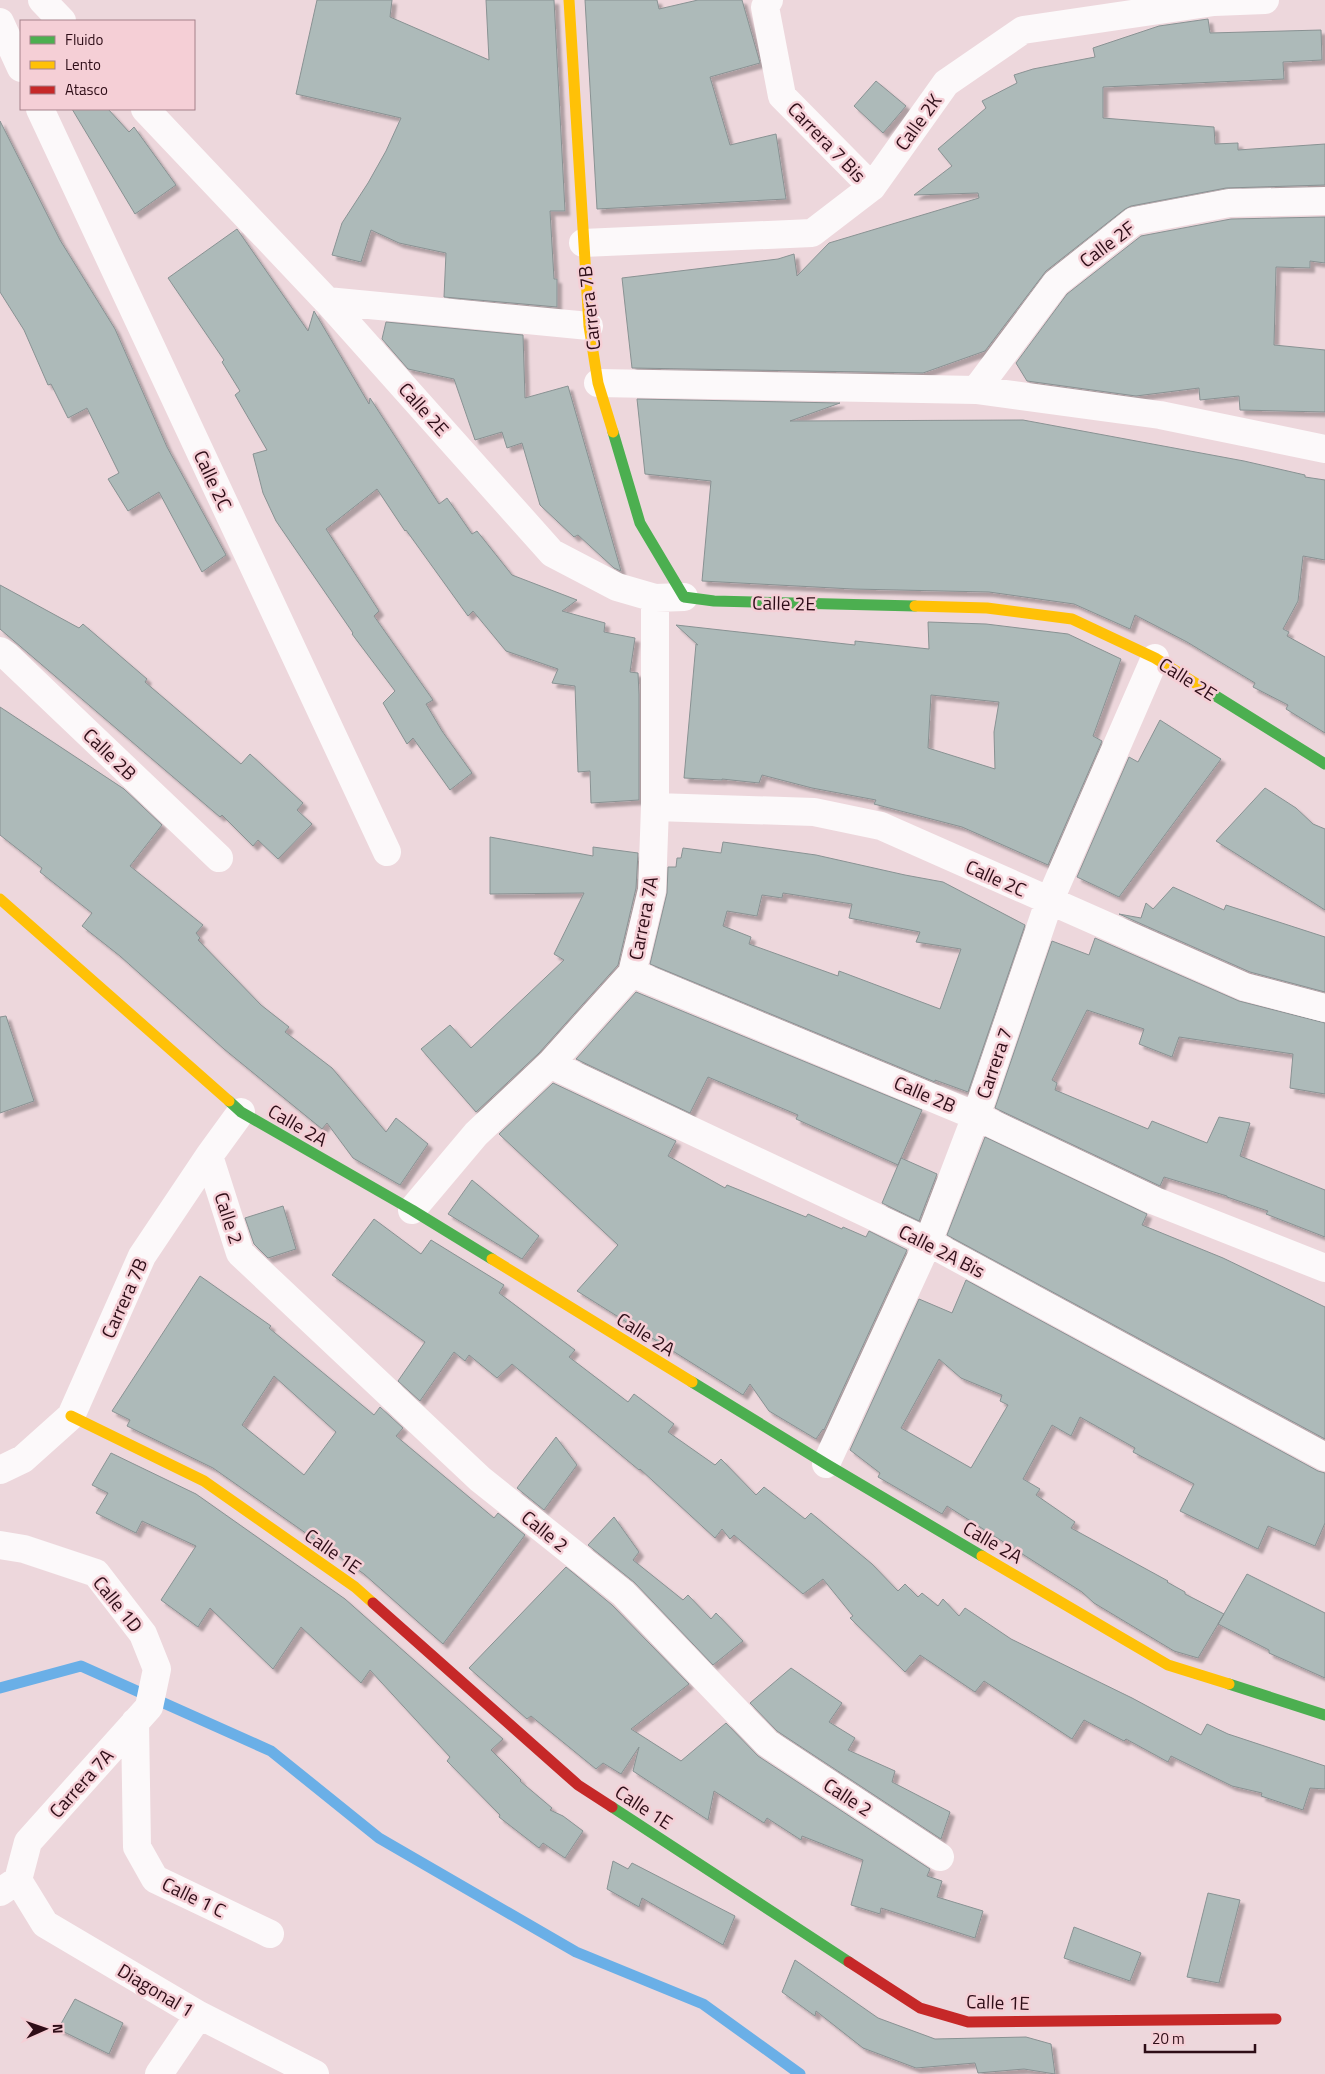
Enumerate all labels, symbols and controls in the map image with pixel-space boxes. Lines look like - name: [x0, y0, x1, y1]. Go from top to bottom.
- legend: [20, 20, 195, 110]
- text: Fluido: [65, 28, 104, 51]
- text: Lento: [65, 53, 101, 76]
- text: Atasco: [65, 78, 108, 101]
- street label: Calle 2K: [887, 87, 948, 156]
- street label: Carrera 7 Bis: [781, 95, 873, 189]
- street label: Calle 2F: [1073, 213, 1141, 274]
- street label: Carrera 7B: [570, 264, 607, 352]
- street label: Calle 2E: [392, 375, 456, 442]
- street label: Calle 2C: [187, 445, 240, 515]
- street label: Calle 2E: [752, 587, 816, 618]
- street label: Calle 2E: [1154, 649, 1223, 708]
- street label: Calle 2B: [77, 721, 144, 787]
- street label: Calle 2C: [961, 851, 1031, 904]
- street label: Carrera 7A: [620, 874, 665, 962]
- street label: Carrera 7: [968, 1023, 1019, 1102]
- street label: Calle 2B: [890, 1068, 961, 1120]
- street label: Calle 2A: [263, 1096, 333, 1153]
- street label: Calle 2: [207, 1188, 251, 1248]
- street label: Calle 2A Bis: [894, 1216, 990, 1285]
- street label: Carrera 7B: [93, 1253, 154, 1343]
- street label: Calle 2A: [611, 1304, 681, 1363]
- street label: Calle 2: [516, 1503, 575, 1559]
- street label: Calle 2A: [958, 1513, 1028, 1570]
- street label: Calle 1E: [299, 1520, 368, 1581]
- street label: Calle 1D: [87, 1569, 150, 1638]
- street label: Carrera 7A: [42, 1742, 120, 1824]
- street label: Calle 2: [818, 1770, 878, 1823]
- street label: Calle 1E: [610, 1777, 679, 1836]
- street label: Calle 1 C: [157, 1869, 231, 1924]
- street label: Diagonal 1: [113, 1955, 200, 2024]
- street label: Calle 1E: [966, 1986, 1030, 2017]
- north arrow: [20, 2004, 70, 2054]
- scale bar: [1145, 2022, 1255, 2054]
- text: N: [48, 2023, 69, 2034]
- text: 20 m: [1152, 2027, 1185, 2050]

